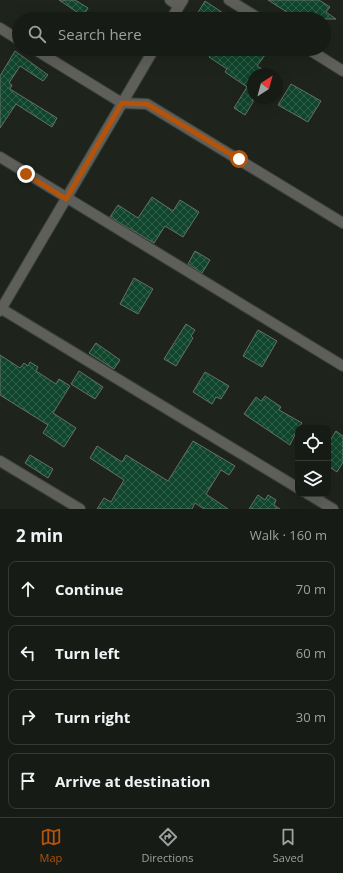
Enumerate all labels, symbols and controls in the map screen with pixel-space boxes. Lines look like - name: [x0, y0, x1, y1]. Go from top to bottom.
- search box: [12, 12, 331, 56]
- icon: search: [26, 23, 48, 45]
- text: Search here: [58, 24, 142, 44]
- north arrow: [247, 68, 283, 104]
- route start: [230, 150, 248, 168]
- route end: [17, 165, 35, 183]
- map controls: [295, 425, 331, 497]
- button: locate: [295, 425, 331, 461]
- button: layers: [295, 461, 331, 497]
- text: 2 min: [16, 524, 63, 547]
- text: Walk · 160 m: [250, 526, 327, 544]
- icon: ahead: [17, 578, 39, 600]
- text: Continue: [55, 579, 123, 599]
- text: 70 m: [296, 580, 326, 598]
- icon: left: [17, 642, 39, 664]
- text: Turn left: [55, 643, 120, 663]
- text: 60 m: [296, 644, 326, 662]
- icon: right: [17, 706, 39, 728]
- text: Turn right: [55, 707, 130, 727]
- text: 30 m: [296, 708, 326, 726]
- icon: arrive: [17, 770, 39, 792]
- text: Arrive at destination: [55, 771, 210, 791]
- tab: Map: [40, 826, 62, 865]
- tab: Directions: [142, 826, 194, 865]
- tab: Saved: [273, 826, 303, 865]

